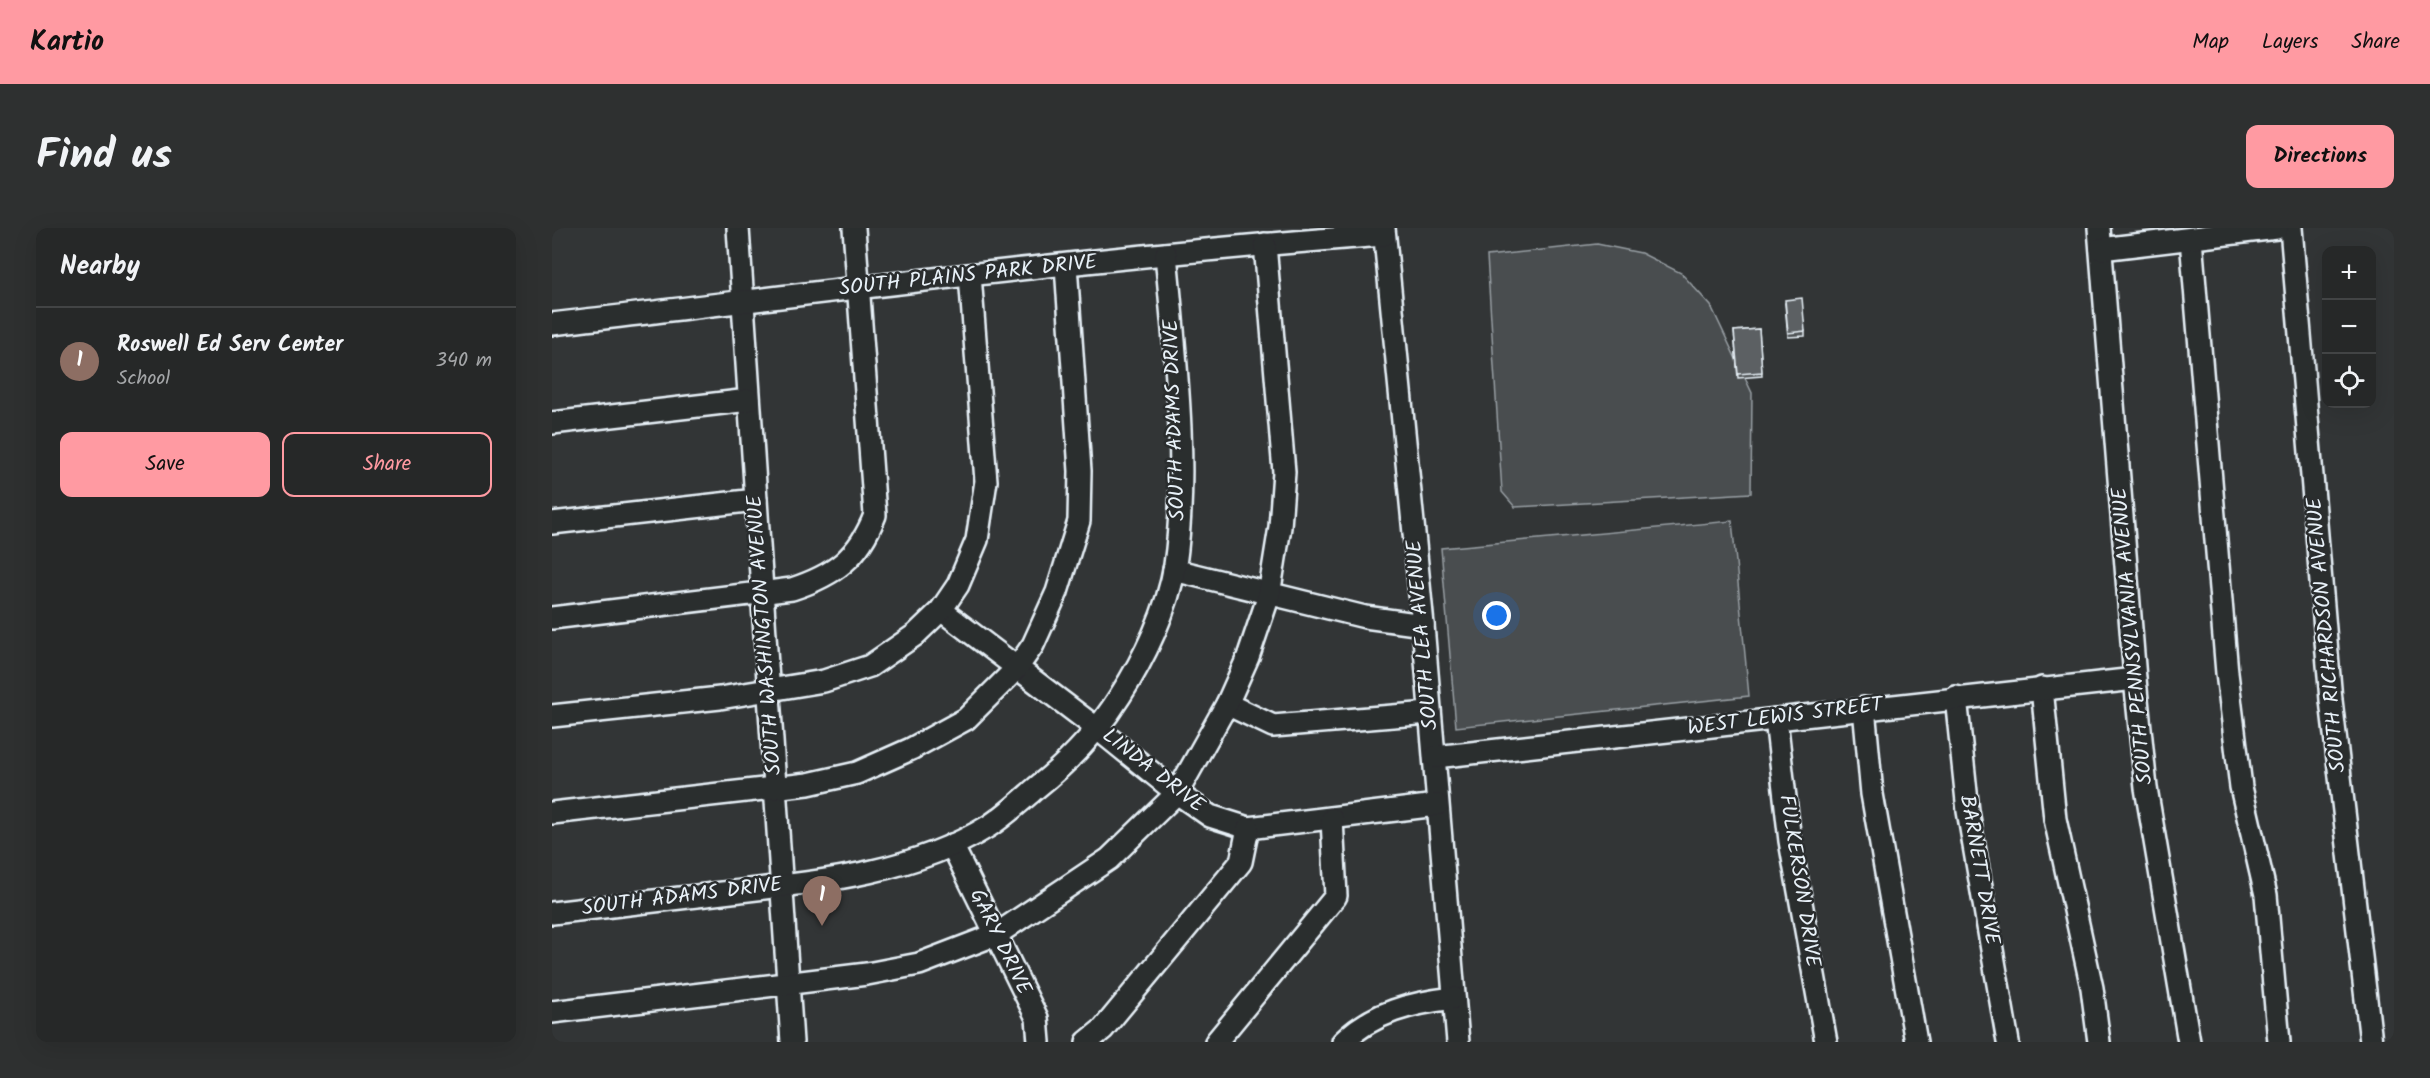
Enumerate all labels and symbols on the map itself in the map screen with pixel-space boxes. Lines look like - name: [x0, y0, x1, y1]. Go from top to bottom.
- street label: SOUTH PLAINS PARK DRIVE: [837, 246, 1099, 306]
- street label: SOUTH ADAMS DRIVE: [1155, 318, 1195, 521]
- street label: SOUTH PENNSYLVANIA AVENUE: [2104, 485, 2162, 786]
- street label: SOUTH WASHINGTON AVENUE: [739, 493, 791, 776]
- street label: SOUTH RICHARDSON AVENUE: [2298, 495, 2355, 774]
- street label: SOUTH LEA AVENUE: [1398, 538, 1448, 731]
- your location: [1482, 601, 1511, 630]
- street label: WEST LEWIS STREET: [1686, 688, 1886, 745]
- street label: LINDA DRIVE: [1094, 720, 1212, 822]
- street label: FULKERSON DRIVE: [1769, 792, 1829, 970]
- street label: BARNETT DRIVE: [1950, 792, 2009, 948]
- street label: SOUTH ADAMS DRIVE: [580, 868, 785, 926]
- pin: 1: [802, 876, 842, 926]
- street label: GARY DRIVE: [960, 883, 1040, 1001]

